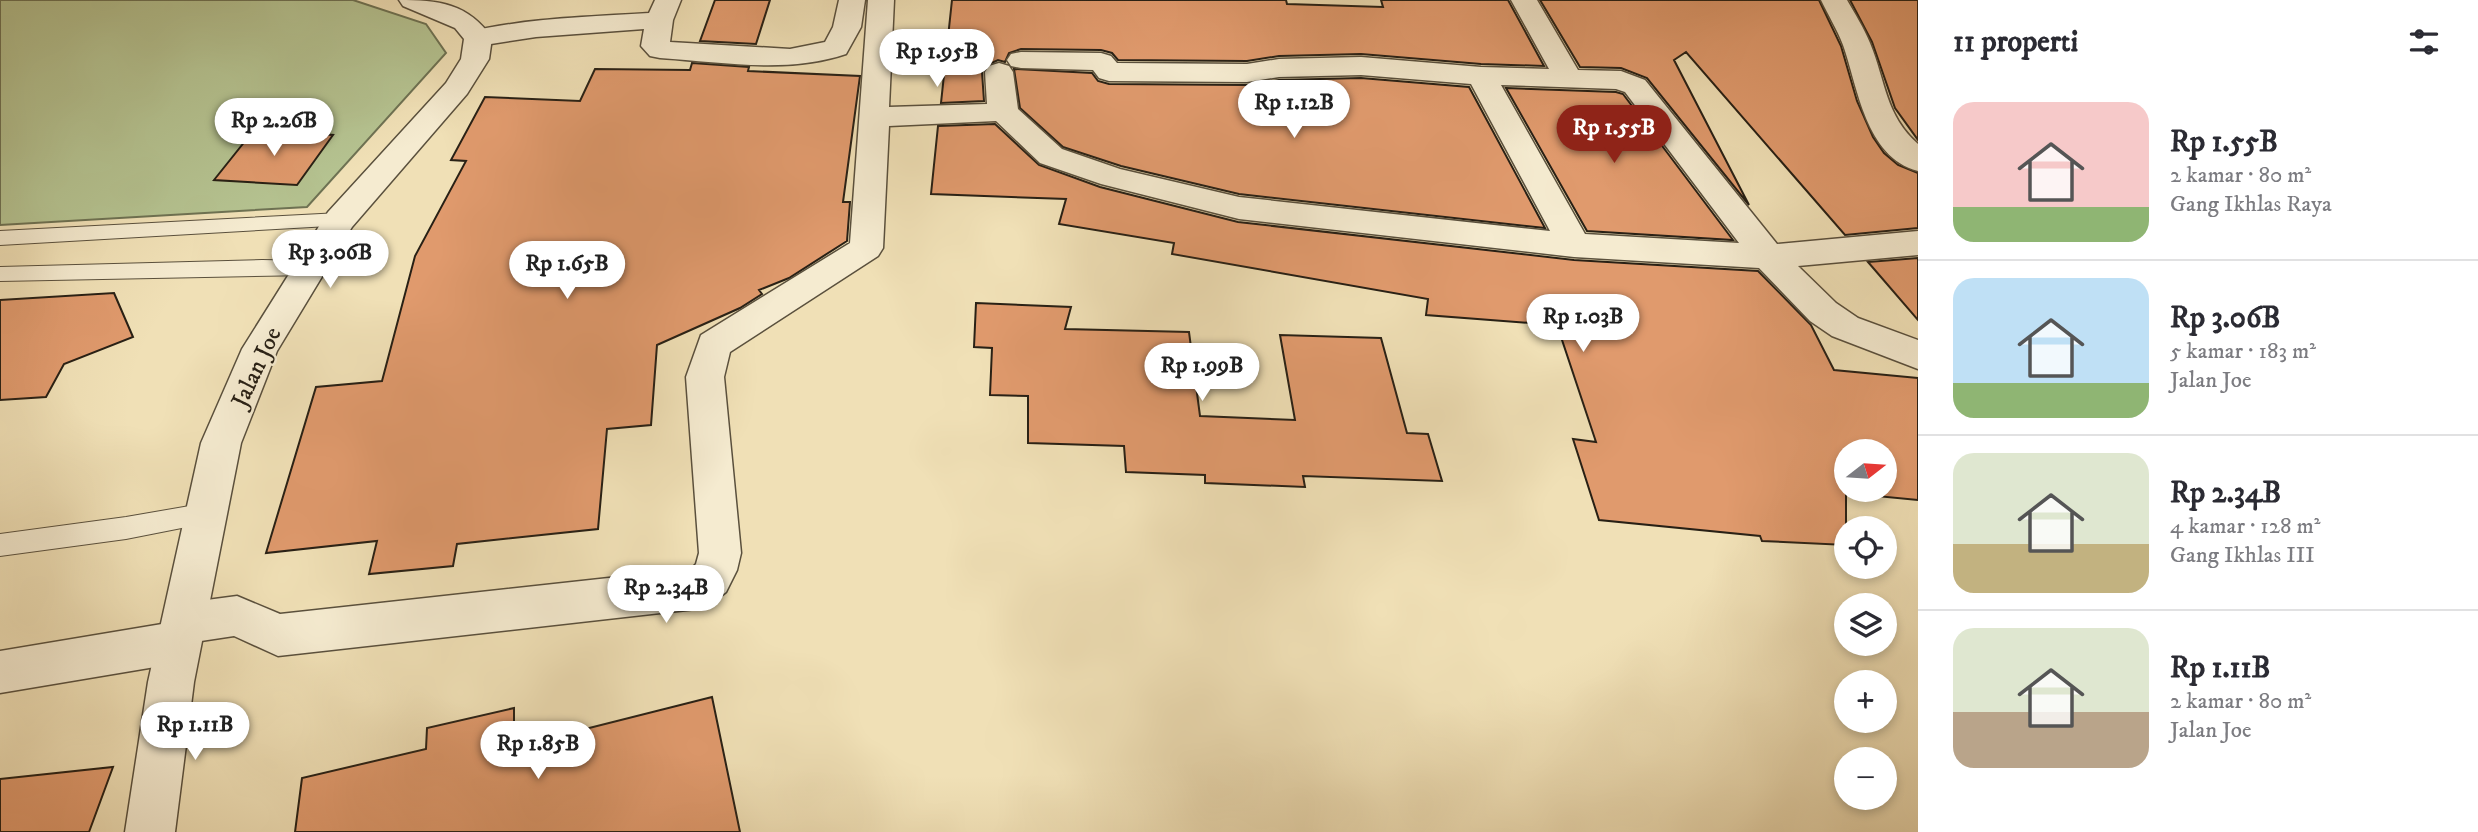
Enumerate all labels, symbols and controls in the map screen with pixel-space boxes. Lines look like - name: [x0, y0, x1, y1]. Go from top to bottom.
- icon: filters: [2405, 23, 2443, 61]
- text: 11 properti: [1953, 24, 2078, 61]
- pin: Rp 1.95B: [865, 29, 1009, 89]
- text: Rp 1.95B: [895, 37, 979, 66]
- pin: Rp 1.12B: [1222, 80, 1366, 140]
- text: Rp 1.12B: [1254, 88, 1334, 117]
- pin: Rp 2.26B: [202, 99, 346, 158]
- text: Rp 2.26B: [231, 106, 317, 135]
- pin: Rp 1.55B: [1542, 106, 1686, 165]
- text: Rp 1.55B: [1573, 113, 1655, 142]
- text: Rp 1.55B: [2170, 124, 2278, 161]
- icon: home: [2009, 130, 2093, 214]
- text: 2 kamar · 80 m²: [2170, 161, 2311, 190]
- text: Gang Ikhlas Raya: [2170, 190, 2332, 219]
- pin: Rp 3.06B: [258, 230, 402, 290]
- text: Rp 3.06B: [288, 238, 372, 267]
- pin: Rp 1.65B: [495, 242, 639, 301]
- text: Rp 1.65B: [525, 249, 609, 278]
- pin: Rp 1.03B: [1511, 294, 1655, 354]
- text: Rp 3.06B: [2170, 300, 2280, 337]
- text: Rp 1.03B: [1542, 302, 1624, 331]
- icon: home: [2009, 306, 2093, 390]
- street label: Jalan Joe: [224, 322, 289, 414]
- text: 5 kamar · 183 m²: [2170, 337, 2316, 366]
- pin: Rp 1.99B: [1130, 344, 1274, 403]
- text: Rp 1.99B: [1160, 351, 1244, 380]
- text: Jalan Joe: [2170, 366, 2252, 395]
- north arrow: [1834, 439, 1897, 502]
- map controls: [1834, 439, 1897, 810]
- text: Rp 2.34B: [2170, 475, 2281, 512]
- icon: home: [2009, 481, 2093, 565]
- text: 4 kamar · 128 m²: [2170, 512, 2321, 541]
- button: locate: [1834, 516, 1897, 579]
- text: Gang Ikhlas III: [2170, 541, 2315, 570]
- pin: Rp 2.34B: [594, 566, 738, 625]
- text: Rp 2.34B: [623, 573, 709, 602]
- button: layers: [1834, 593, 1897, 656]
- text: Rp 1.11B: [2170, 650, 2271, 687]
- icon: home: [2009, 656, 2093, 740]
- button: +: [1834, 670, 1897, 733]
- text: 2 kamar · 80 m²: [2170, 687, 2311, 716]
- pin: Rp 1.11B: [123, 702, 267, 762]
- text: Rp 1.11B: [156, 710, 234, 739]
- text: Jalan Joe: [2170, 716, 2252, 745]
- pin: Rp 1.85B: [466, 722, 610, 781]
- text: Rp 1.85B: [496, 729, 580, 758]
- button: −: [1834, 747, 1897, 810]

